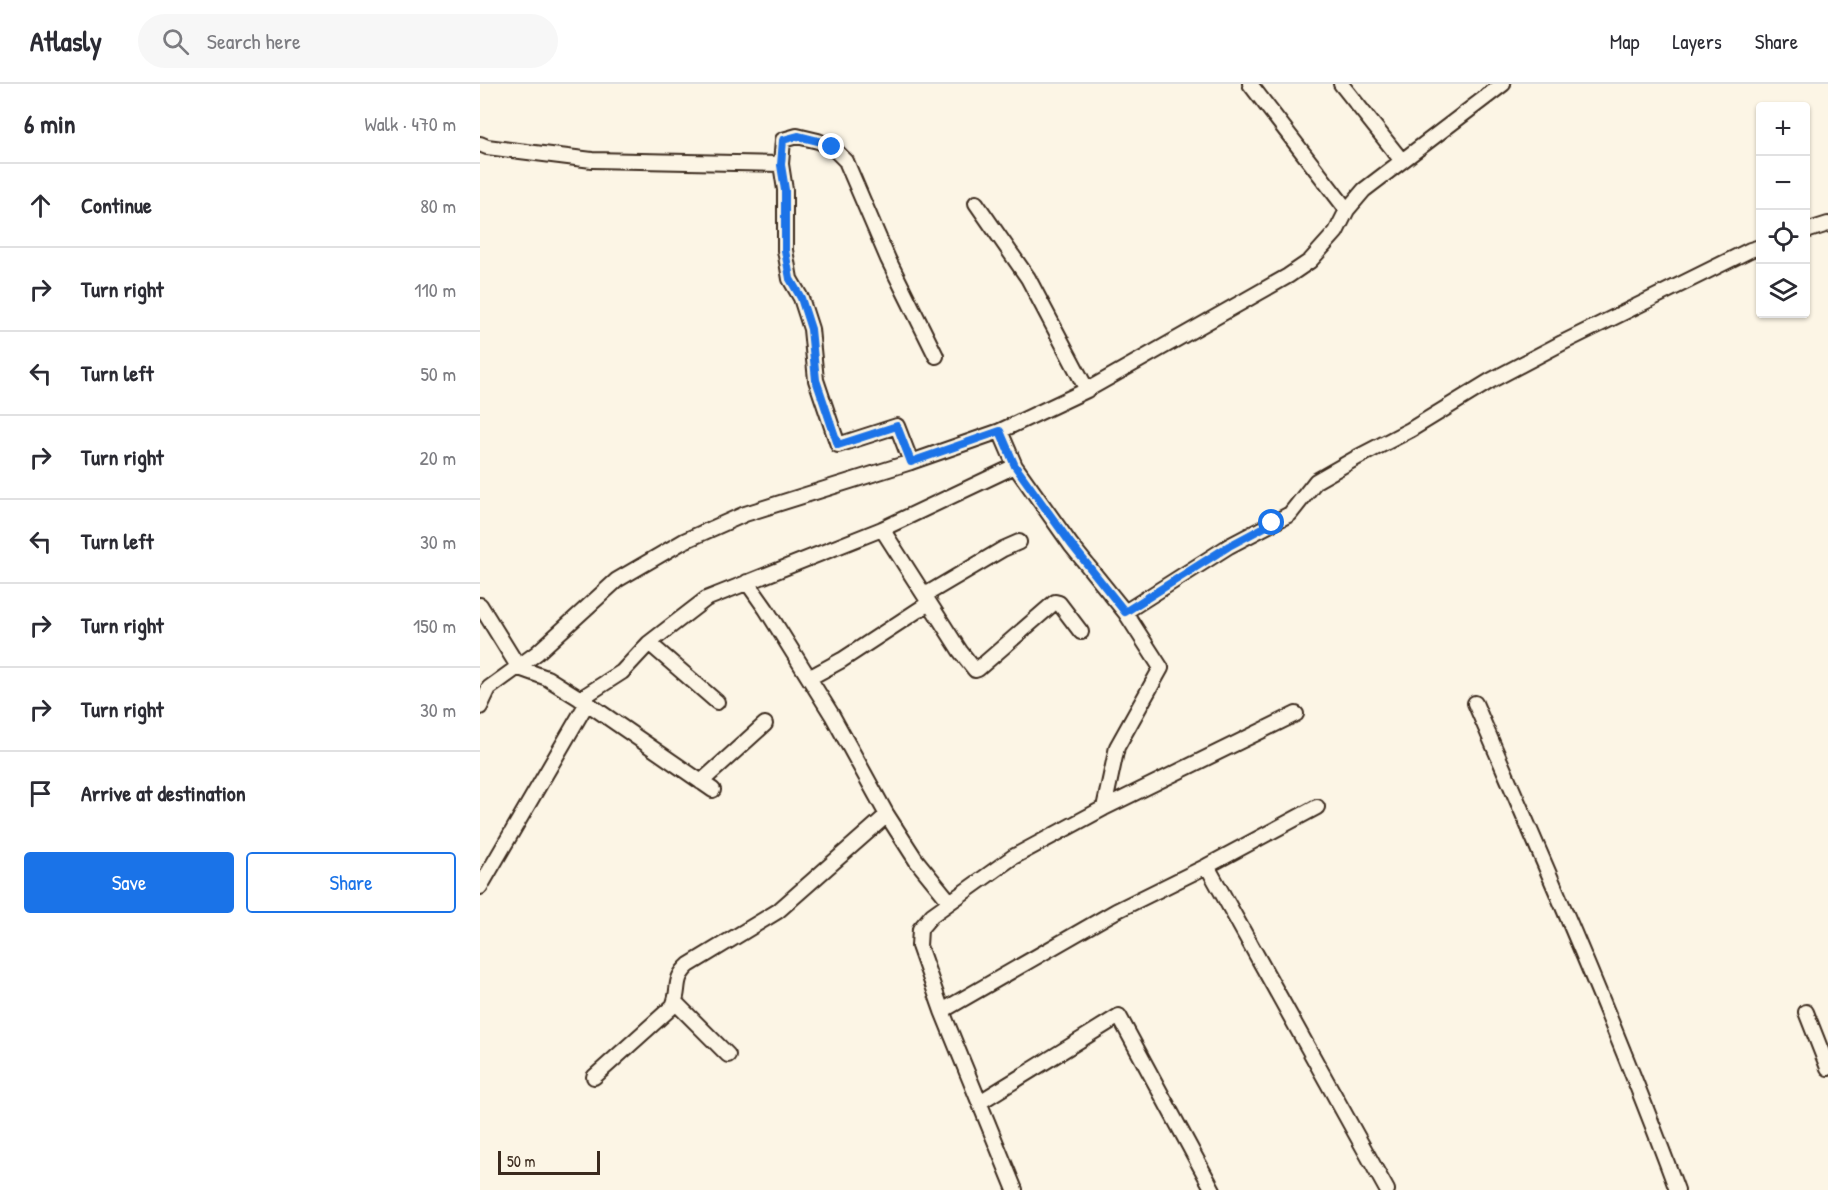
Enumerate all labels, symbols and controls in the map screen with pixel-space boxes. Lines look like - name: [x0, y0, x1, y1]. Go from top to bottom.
- search box: [138, 14, 558, 68]
- text: Atlasly: [30, 22, 102, 60]
- icon: search: [159, 25, 192, 58]
- text: Search here: [207, 26, 301, 56]
- text: Map: [1610, 27, 1639, 56]
- text: Layers: [1672, 27, 1722, 56]
- text: Share: [1755, 27, 1798, 56]
- map controls: [1756, 102, 1810, 318]
- button: +: [1756, 102, 1810, 156]
- text: 6 min: [24, 106, 76, 141]
- text: Walk · 470 m: [364, 110, 456, 137]
- route end: [818, 133, 844, 159]
- button: −: [1756, 156, 1810, 210]
- icon: ahead: [24, 189, 57, 222]
- text: Continue: [81, 190, 152, 220]
- text: 80 m: [420, 192, 456, 219]
- button: locate: [1756, 210, 1810, 264]
- button: layers: [1756, 264, 1810, 318]
- icon: right: [24, 273, 57, 306]
- text: Turn right: [81, 274, 164, 304]
- text: 110 m: [414, 276, 456, 303]
- icon: left: [24, 357, 57, 390]
- text: Turn left: [81, 358, 154, 388]
- text: 50 m: [420, 360, 456, 387]
- icon: right: [24, 441, 57, 474]
- text: Turn right: [81, 442, 164, 472]
- text: 20 m: [419, 444, 456, 471]
- route start: [1258, 509, 1284, 535]
- icon: left: [24, 525, 57, 558]
- text: Turn left: [81, 526, 154, 556]
- text: 30 m: [420, 528, 456, 555]
- icon: right: [24, 609, 57, 642]
- text: Turn right: [81, 610, 164, 640]
- text: 150 m: [413, 612, 456, 639]
- icon: right: [24, 693, 57, 726]
- text: Turn right: [81, 694, 164, 724]
- text: 30 m: [420, 696, 456, 723]
- icon: arrive: [24, 777, 57, 810]
- text: Arrive at destination: [81, 778, 246, 808]
- button: Save: [24, 852, 234, 913]
- button: Share: [246, 852, 456, 913]
- scale bar: [498, 1148, 600, 1176]
- text: 50 m: [507, 1150, 536, 1172]

